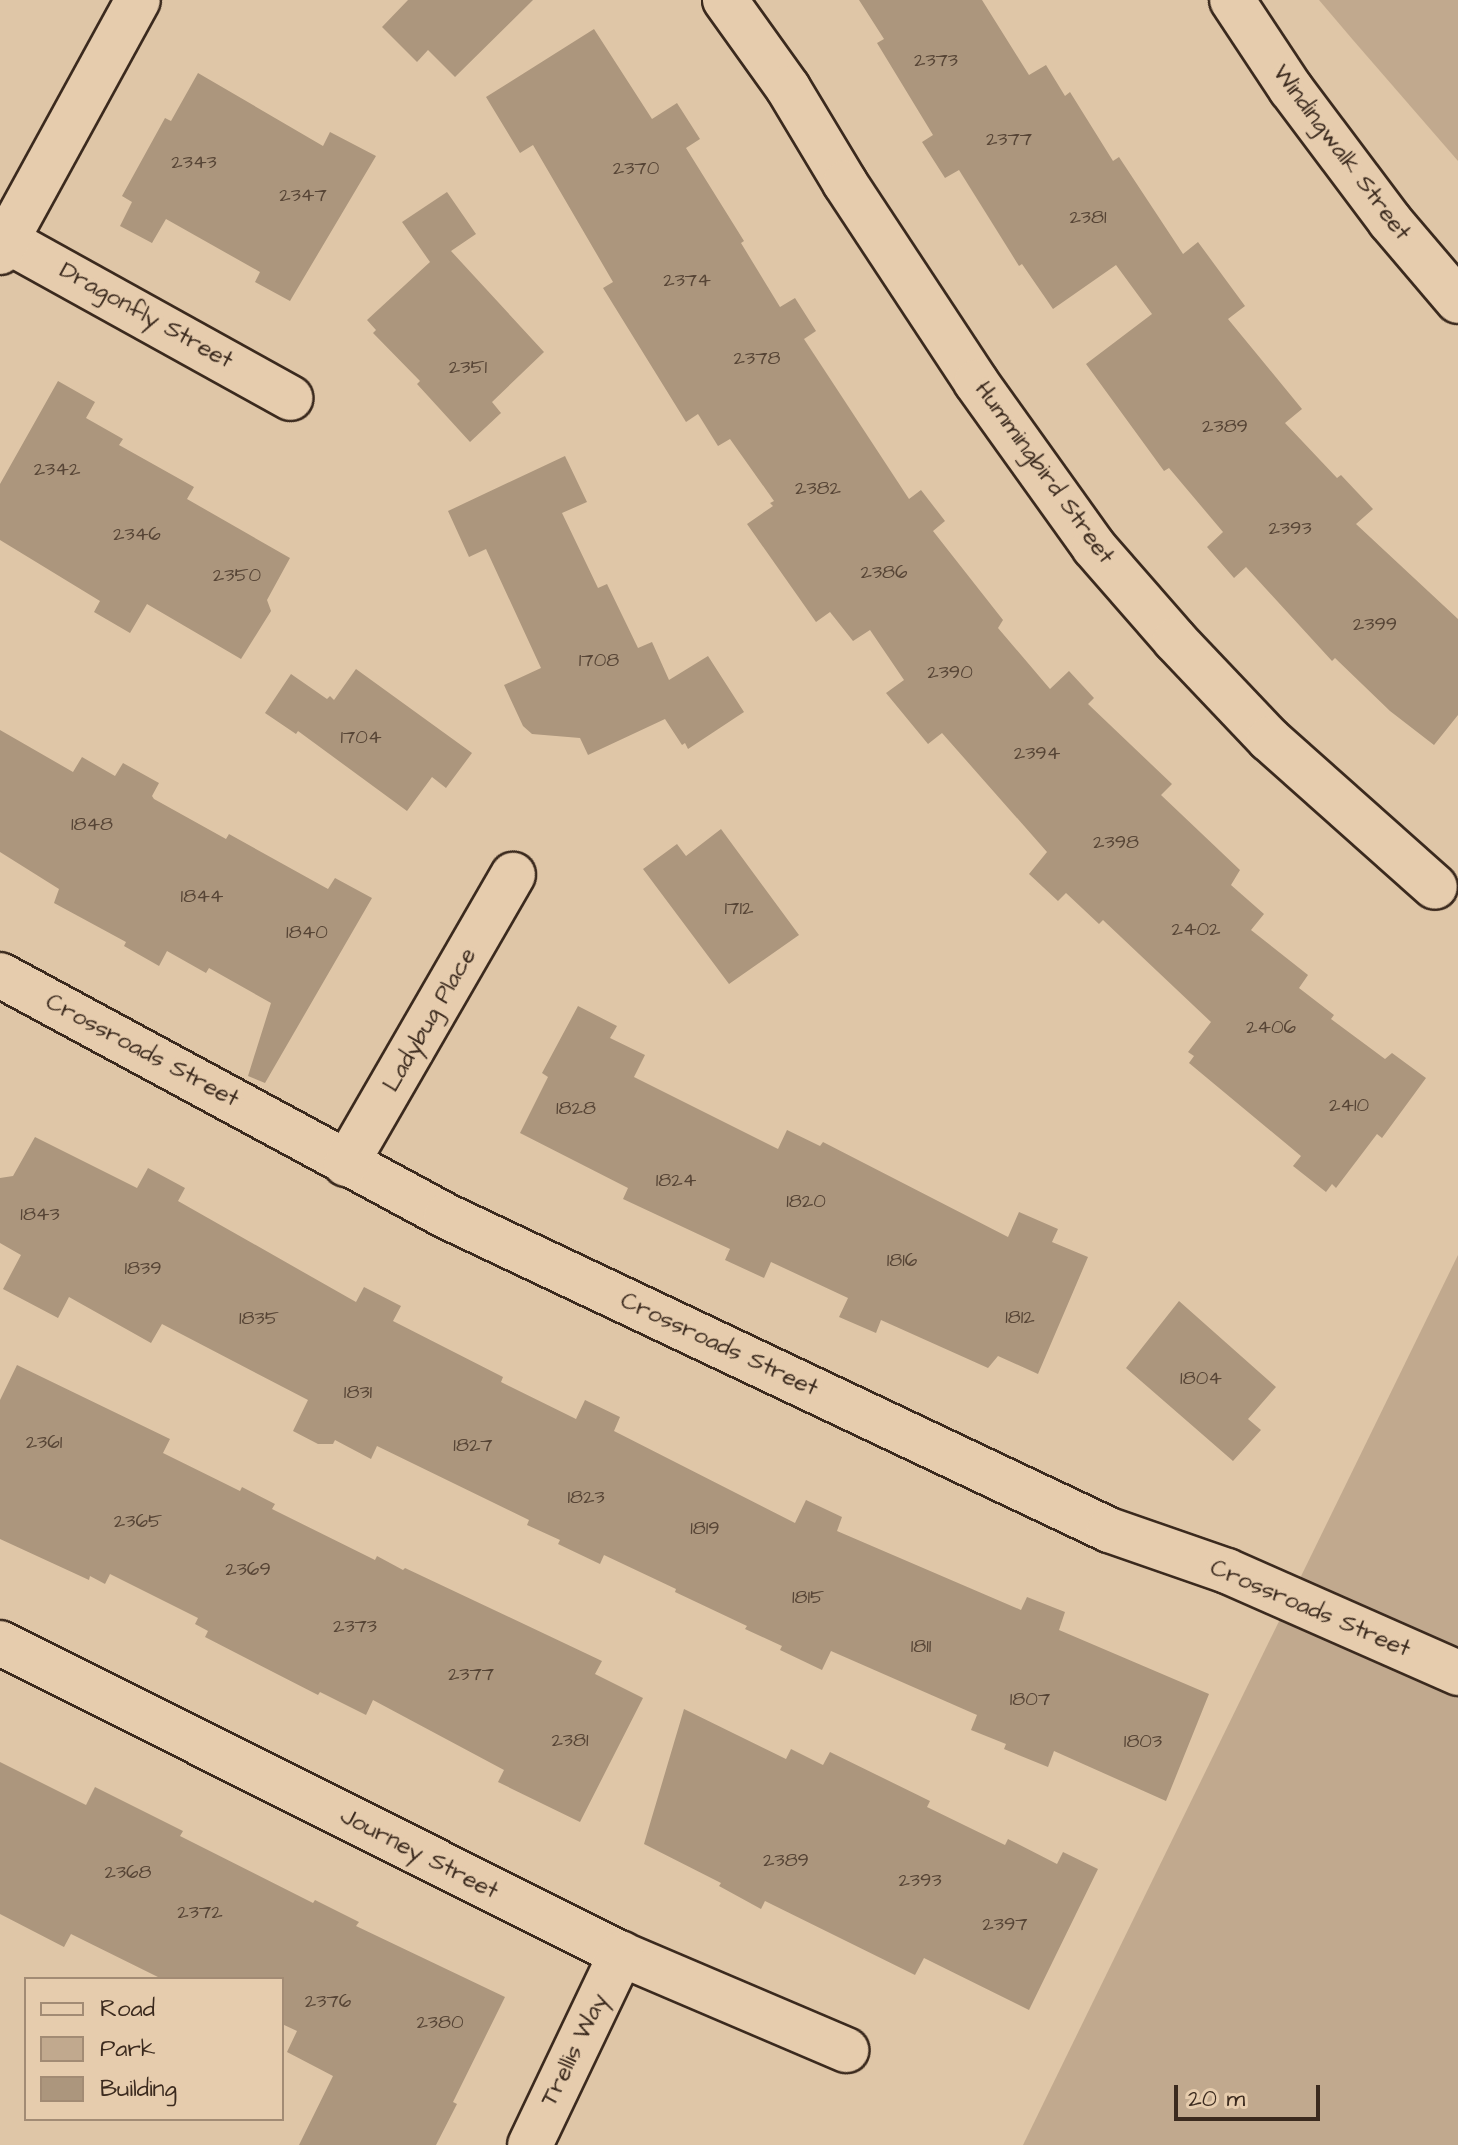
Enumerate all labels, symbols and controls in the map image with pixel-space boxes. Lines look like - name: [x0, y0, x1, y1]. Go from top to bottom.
- house number: 2373: [914, 48, 958, 72]
- street label: Windingwalk Street: [1266, 60, 1416, 246]
- house number: 2377: [986, 127, 1032, 151]
- house number: 2343: [171, 150, 217, 174]
- house number: 2370: [613, 156, 659, 180]
- house number: 2347: [279, 183, 327, 207]
- house number: 2381: [1069, 205, 1107, 229]
- street label: Dragonfly Street: [54, 256, 238, 376]
- house number: 2374: [663, 268, 711, 292]
- house number: 2378: [734, 346, 780, 370]
- house number: 2351: [449, 355, 487, 379]
- street label: Hummingbird Street: [968, 376, 1120, 570]
- house number: 2389: [1202, 414, 1248, 438]
- house number: 2342: [34, 457, 80, 481]
- house number: 2382: [795, 476, 841, 500]
- house number: 2393: [1268, 516, 1312, 540]
- house number: 2346: [113, 522, 161, 546]
- house number: 2386: [860, 560, 908, 584]
- house number: 2350: [213, 563, 261, 587]
- house number: 2399: [1353, 612, 1397, 636]
- house number: 1708: [579, 648, 619, 672]
- house number: 2390: [927, 660, 973, 684]
- house number: 1704: [340, 725, 382, 749]
- house number: 2394: [1014, 741, 1060, 765]
- house number: 1848: [71, 812, 113, 836]
- house number: 2398: [1093, 830, 1139, 854]
- house number: 1844: [181, 884, 223, 908]
- house number: 1712: [725, 896, 753, 920]
- house number: 2402: [1171, 917, 1221, 941]
- house number: 1840: [286, 920, 328, 944]
- street label: Ladybug Place: [377, 943, 483, 1097]
- street label: Crossroads Street: [40, 988, 244, 1114]
- house number: 2406: [1246, 1015, 1296, 1039]
- house number: 2410: [1329, 1093, 1369, 1117]
- house number: 1828: [556, 1096, 596, 1120]
- house number: 1824: [656, 1168, 696, 1192]
- house number: 1820: [786, 1189, 826, 1213]
- house number: 1843: [20, 1202, 60, 1226]
- house number: 1816: [887, 1248, 917, 1272]
- house number: 1839: [124, 1256, 162, 1280]
- street label: Crossroads Street: [616, 1287, 822, 1403]
- house number: 1812: [1005, 1305, 1035, 1329]
- house number: 1835: [239, 1306, 279, 1330]
- house number: 1804: [1180, 1366, 1222, 1390]
- house number: 1831: [344, 1380, 372, 1404]
- house number: 2361: [26, 1430, 62, 1454]
- house number: 1827: [453, 1433, 493, 1457]
- house number: 1823: [567, 1485, 605, 1509]
- house number: 2365: [114, 1509, 162, 1533]
- house number: 1819: [690, 1516, 720, 1540]
- street label: Crossroads Street: [1206, 1554, 1414, 1664]
- house number: 2369: [225, 1557, 271, 1581]
- house number: 1815: [792, 1585, 824, 1609]
- house number: 2373: [333, 1614, 377, 1638]
- house number: 1811: [911, 1634, 931, 1658]
- house number: 2377: [448, 1662, 494, 1686]
- house number: 1807: [1010, 1687, 1050, 1711]
- house number: 2381: [551, 1728, 589, 1752]
- house number: 1803: [1124, 1729, 1162, 1753]
- street label: Journey Street: [335, 1802, 503, 1906]
- house number: 2389: [763, 1848, 809, 1872]
- house number: 2368: [104, 1860, 152, 1884]
- house number: 2393: [898, 1868, 942, 1892]
- house number: 2372: [177, 1900, 223, 1924]
- house number: 2397: [982, 1912, 1028, 1936]
- legend: [24, 1977, 284, 2121]
- house number: 2376: [305, 1989, 351, 2013]
- street label: Trellis Way: [535, 1989, 615, 2111]
- text: Road: [100, 1992, 155, 2026]
- house number: 2380: [416, 2010, 464, 2034]
- text: Park: [100, 2032, 156, 2066]
- scale bar: [1178, 2069, 1324, 2119]
- text: Building: [100, 2072, 177, 2106]
- text: 20 m: [1188, 2082, 1245, 2116]

